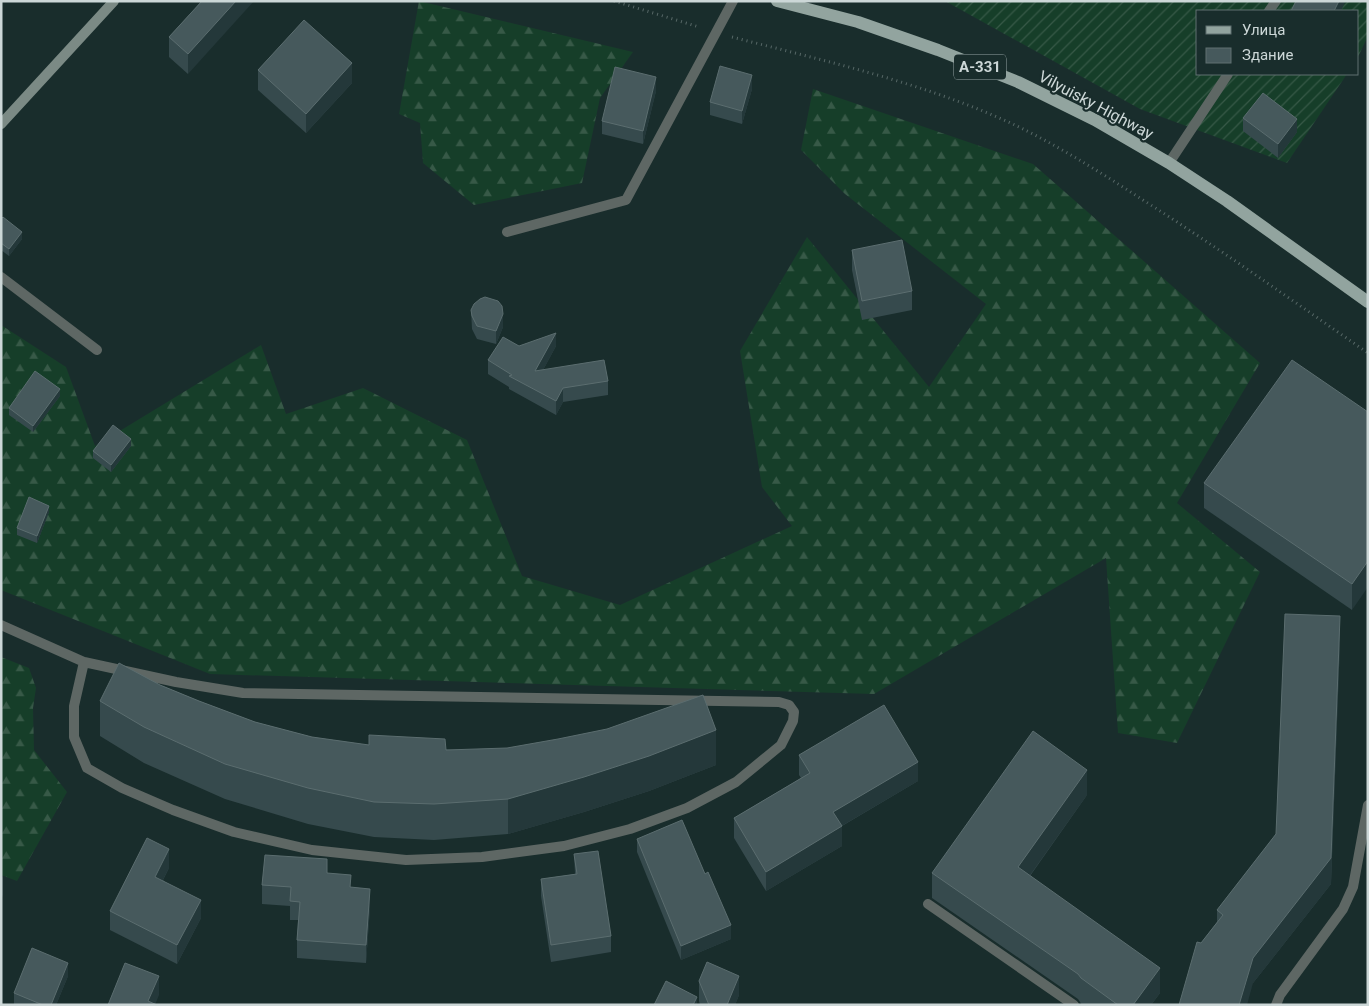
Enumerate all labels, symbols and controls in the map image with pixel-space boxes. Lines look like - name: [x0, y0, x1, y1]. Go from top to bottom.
- legend: [1196, 10, 1359, 75]
- text: Улица: [1242, 21, 1285, 39]
- text: Здание: [1242, 46, 1293, 64]
- road number: А-331: [954, 54, 1006, 80]
- street label: Vilyuisky Highway: [1035, 67, 1157, 144]

